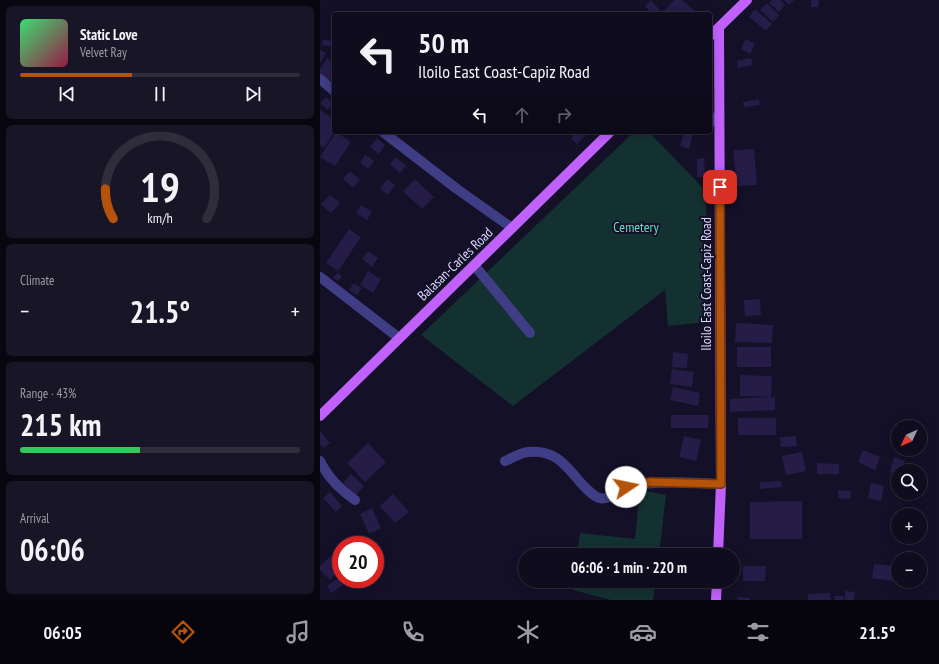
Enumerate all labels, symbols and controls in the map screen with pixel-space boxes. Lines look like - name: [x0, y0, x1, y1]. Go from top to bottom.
- text: 50 m: [418, 24, 469, 61]
- text: Static Love: [80, 25, 138, 44]
- icon: left: [352, 28, 404, 80]
- text: Velvet Ray: [80, 44, 127, 61]
- text: Iloilo East Coast-Capiz Road: [418, 60, 590, 83]
- icon: previous: [56, 83, 78, 105]
- icon: pause: [149, 83, 171, 105]
- icon: next: [242, 83, 264, 105]
- icon: left: [469, 104, 491, 126]
- icon: ahead: [511, 104, 533, 126]
- icon: right: [553, 104, 575, 126]
- text: 19: [140, 160, 180, 213]
- pin: [703, 170, 737, 204]
- icon: arrive: [709, 176, 731, 198]
- text: km/h: [147, 208, 173, 227]
- street label: Iloilo East Coast-Capiz Road: [697, 217, 715, 351]
- park label: Cemetery: [613, 218, 659, 236]
- street label: Balasan-Carles Road: [414, 224, 496, 304]
- text: Climate: [20, 272, 54, 289]
- text: 21.5°: [130, 292, 190, 331]
- text: −: [20, 297, 29, 325]
- text: +: [291, 297, 300, 325]
- text: Range · 43%: [20, 385, 76, 402]
- text: 215 km: [20, 405, 101, 444]
- north arrow: [891, 420, 927, 456]
- map controls: [891, 420, 927, 588]
- button: search: [891, 464, 927, 500]
- position arrow: [605, 466, 647, 508]
- button: +: [891, 508, 927, 544]
- text: Arrival: [20, 510, 49, 527]
- text: 06:06: [20, 530, 85, 569]
- speed limit sign: 20: [332, 536, 384, 588]
- button: −: [891, 552, 927, 588]
- text: 06:06 · 1 min · 220 m: [571, 558, 687, 577]
- icon: directions: [169, 618, 197, 646]
- icon: music: [284, 618, 312, 646]
- icon: phone: [399, 618, 427, 646]
- icon: climate: [514, 618, 542, 646]
- icon: car: [629, 618, 657, 646]
- icon: filters: [744, 618, 772, 646]
- text: 06:05: [43, 621, 82, 644]
- text: 21.5°: [859, 621, 896, 644]

